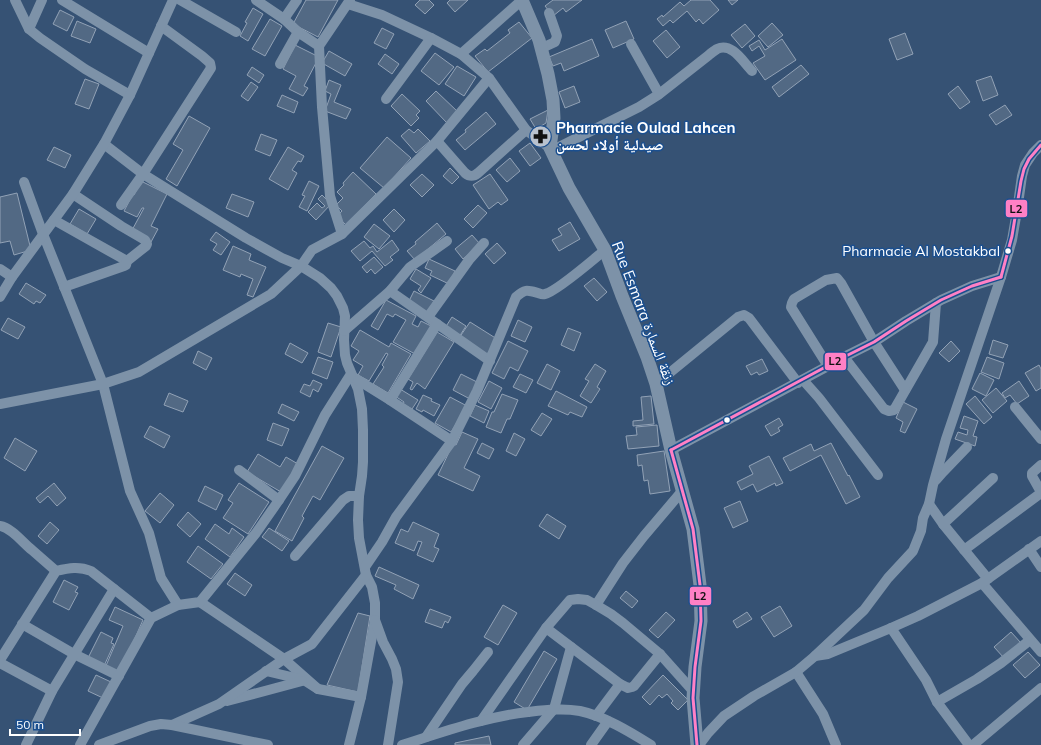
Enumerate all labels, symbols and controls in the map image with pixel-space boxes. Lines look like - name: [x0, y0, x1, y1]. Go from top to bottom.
- place label: Pharmacie Oulad Lahcen صيدلية أولاد لحسن: [556, 118, 736, 154]
- pharmacy icon: Pharmacie Oulad Lahcen صيدلية أولاد لحسن: [528, 123, 554, 149]
- line badge: L2: [1005, 199, 1028, 218]
- text: L2: [1010, 202, 1023, 216]
- street label: Rue Esmara زنقة السمارة: [608, 238, 680, 388]
- place label: Pharmacie Al Mostakbal: [842, 242, 1000, 260]
- marker: Pharmacie Al Mostakbal: [1003, 246, 1013, 256]
- line badge: L2: [824, 352, 847, 371]
- text: L2: [829, 354, 842, 368]
- unlabelled marker: [722, 415, 732, 425]
- line badge: L2: [689, 586, 712, 606]
- text: L2: [694, 589, 707, 603]
- scale bar: [10, 711, 80, 737]
- text: 50 m: [16, 717, 44, 732]

